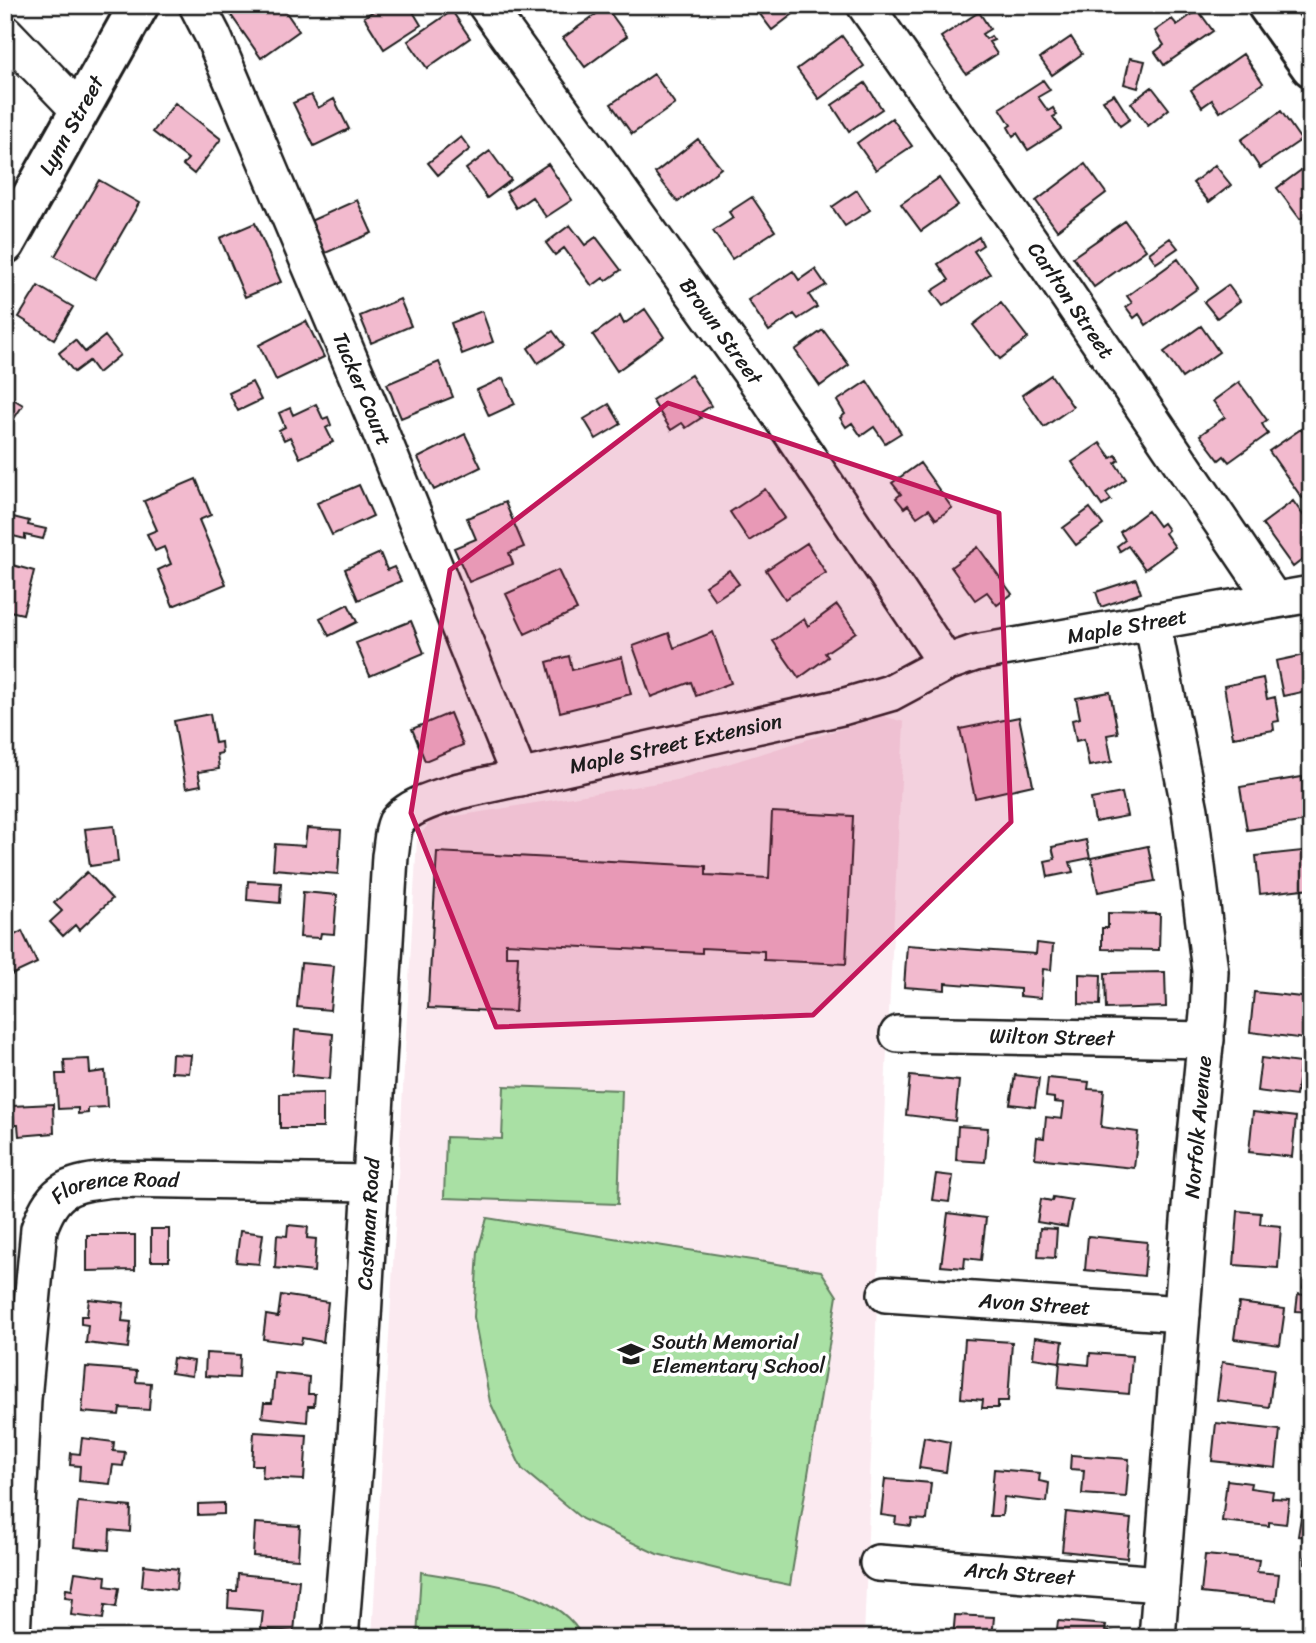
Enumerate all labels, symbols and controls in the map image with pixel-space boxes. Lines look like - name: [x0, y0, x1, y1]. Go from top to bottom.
- street label: Lynn Street: [28, 67, 116, 183]
- street label: Carlton Street: [1017, 234, 1125, 367]
- street label: Brown Street: [669, 269, 774, 394]
- street label: Tucker Court: [321, 326, 403, 451]
- street label: Maple Street: [1064, 597, 1190, 655]
- street label: Maple Street Extension: [566, 702, 786, 785]
- street label: Wilton Street: [989, 1017, 1116, 1057]
- street label: Norfolk Avenue: [1173, 1054, 1223, 1200]
- street label: Cashman Road: [346, 1155, 391, 1291]
- street label: Florence Road: [41, 1160, 181, 1213]
- street label: Avon Street: [977, 1281, 1092, 1327]
- place label: South Memorial Elementary School: [652, 1323, 826, 1385]
- school or university icon: South Memorial Elementary School: [616, 1339, 646, 1369]
- street label: Arch Street: [962, 1550, 1078, 1597]

